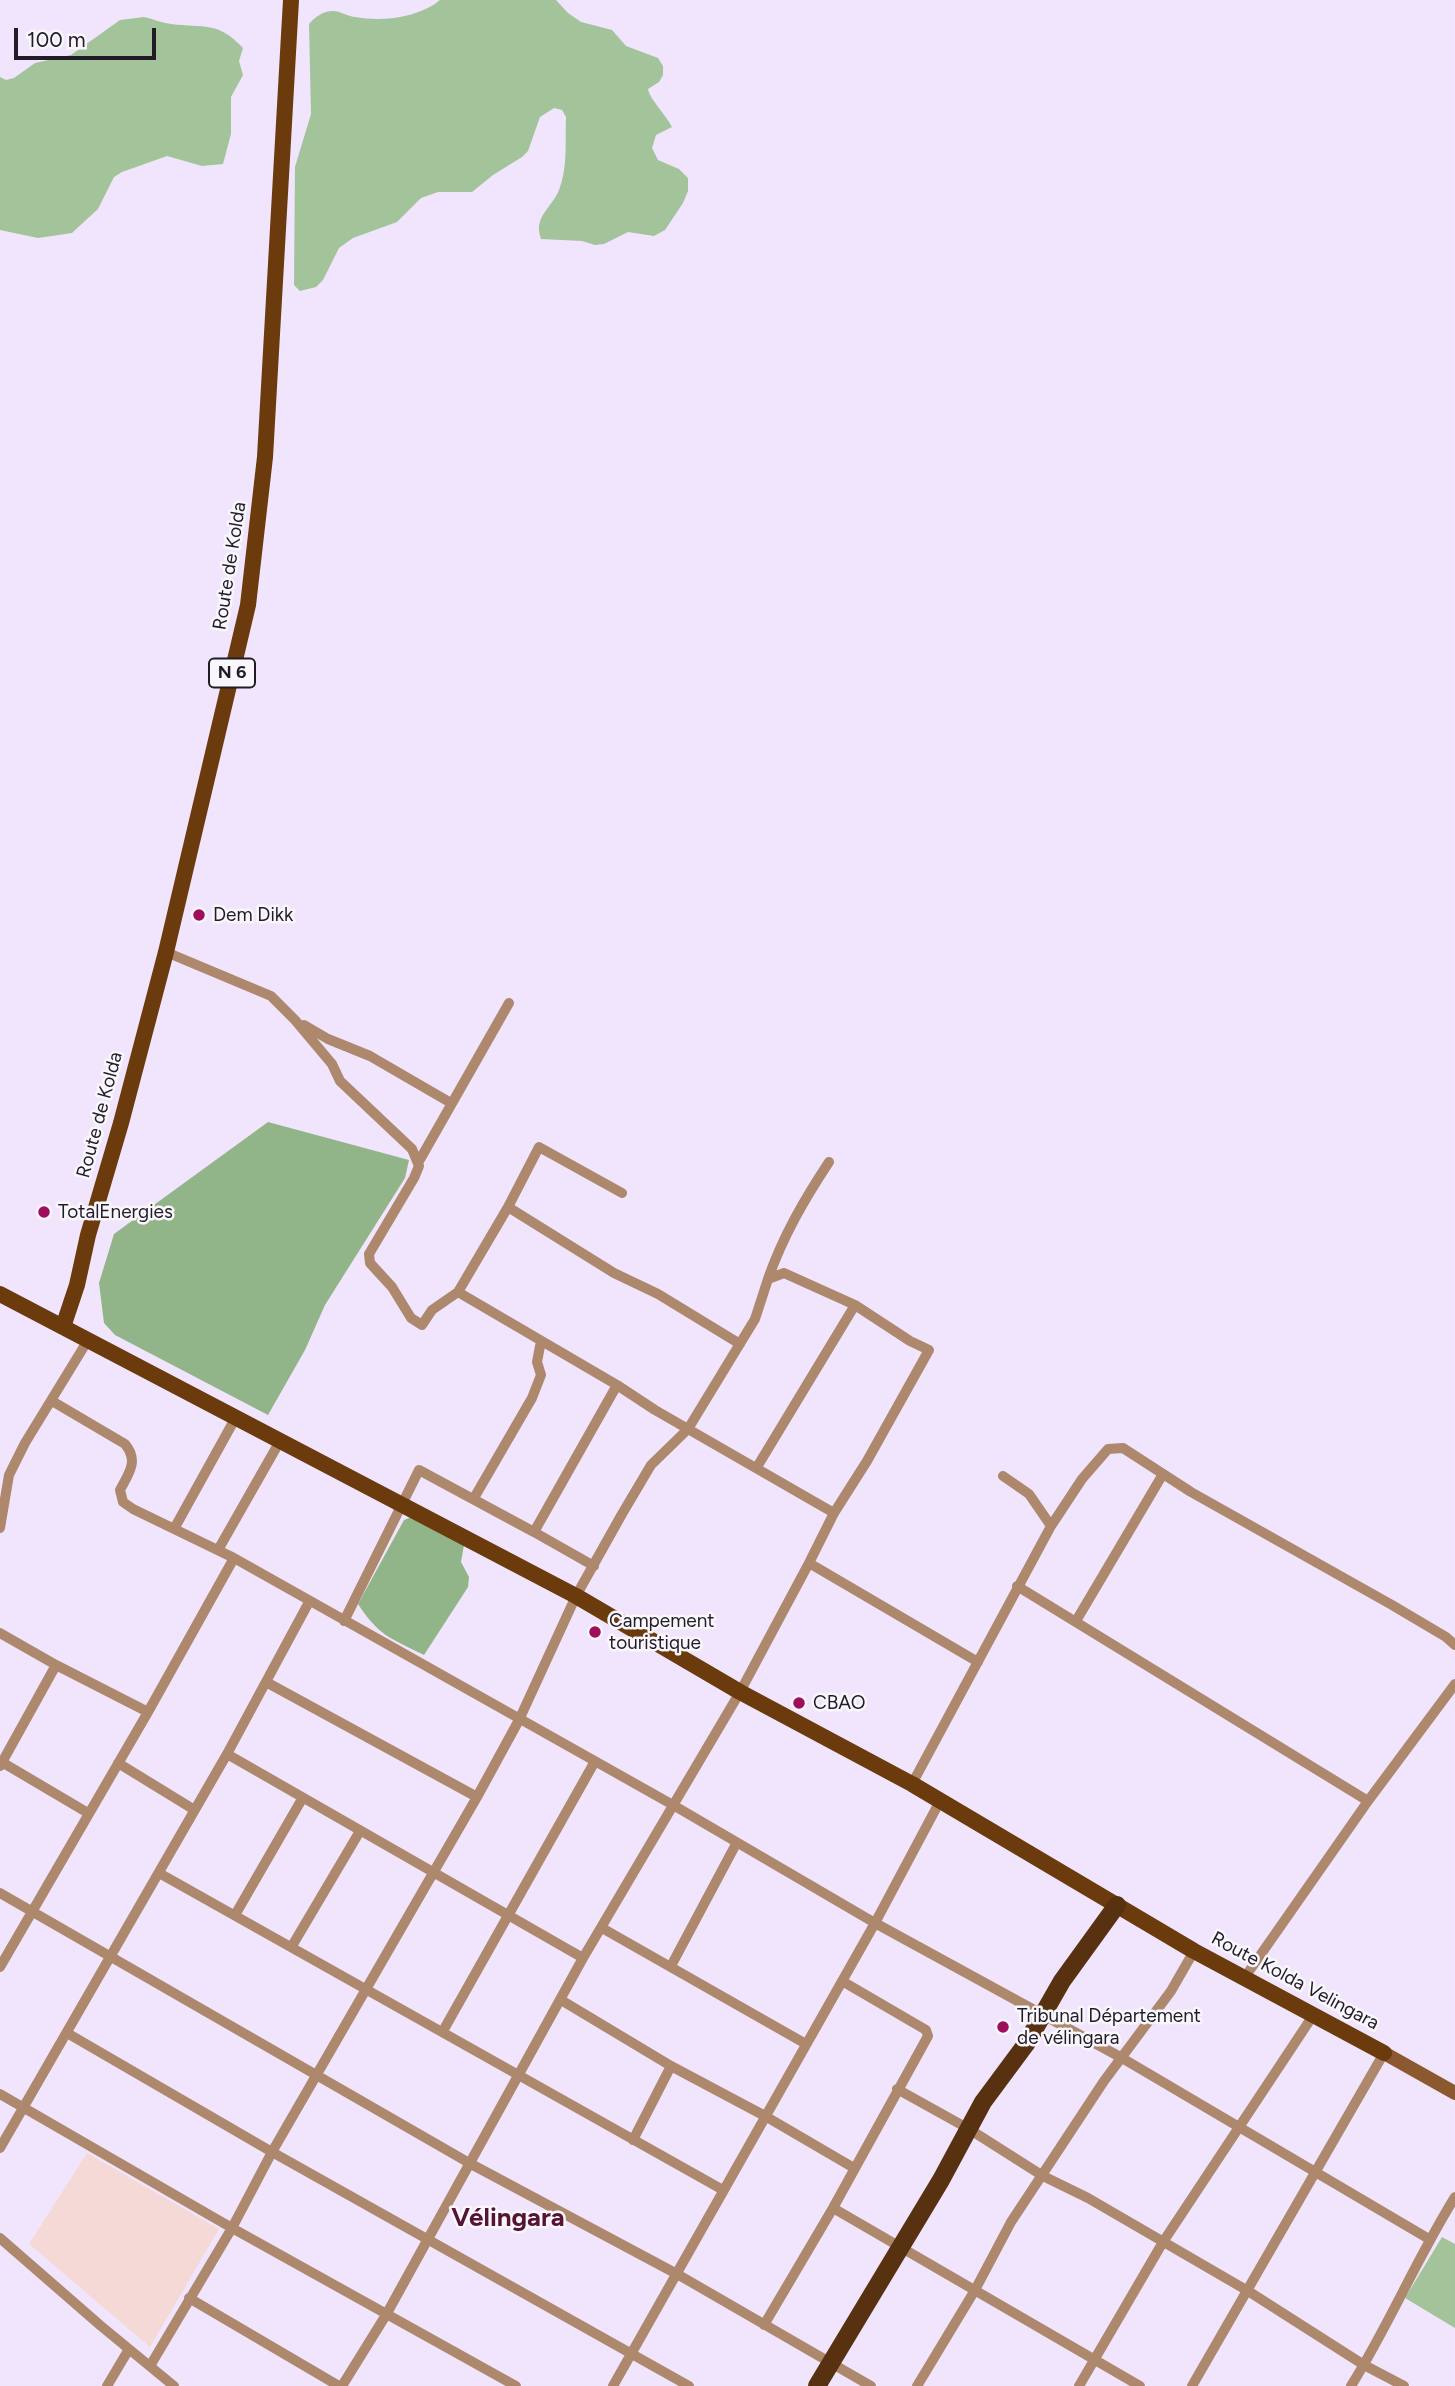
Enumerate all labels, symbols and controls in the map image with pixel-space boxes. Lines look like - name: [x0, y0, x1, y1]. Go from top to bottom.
- scale bar: [18, 14, 159, 58]
- text: 100 m: [27, 27, 86, 52]
- street label: Route de Kolda: [209, 500, 251, 632]
- road number: N 6: [209, 658, 255, 688]
- place label: Dem Dikk: [213, 904, 293, 926]
- marker: Dem Dikk: [191, 907, 207, 923]
- street label: Route de Kolda: [72, 1050, 128, 1180]
- place label: TotalEnergies: [58, 1201, 173, 1223]
- marker: TotalEnergies: [36, 1204, 52, 1220]
- place label: Campement touristique: [609, 1610, 714, 1654]
- marker: Campement touristique: [587, 1624, 603, 1640]
- place label: CBAO: [813, 1692, 866, 1714]
- marker: CBAO: [791, 1695, 807, 1711]
- street label: Route Kolda Velingara: [1207, 1927, 1383, 2035]
- place label: Tribunal Département de vélingara: [1017, 2005, 1201, 2049]
- marker: Tribunal Département de vélingara: [995, 2019, 1011, 2035]
- district label: Vélingara: [451, 2202, 565, 2234]

